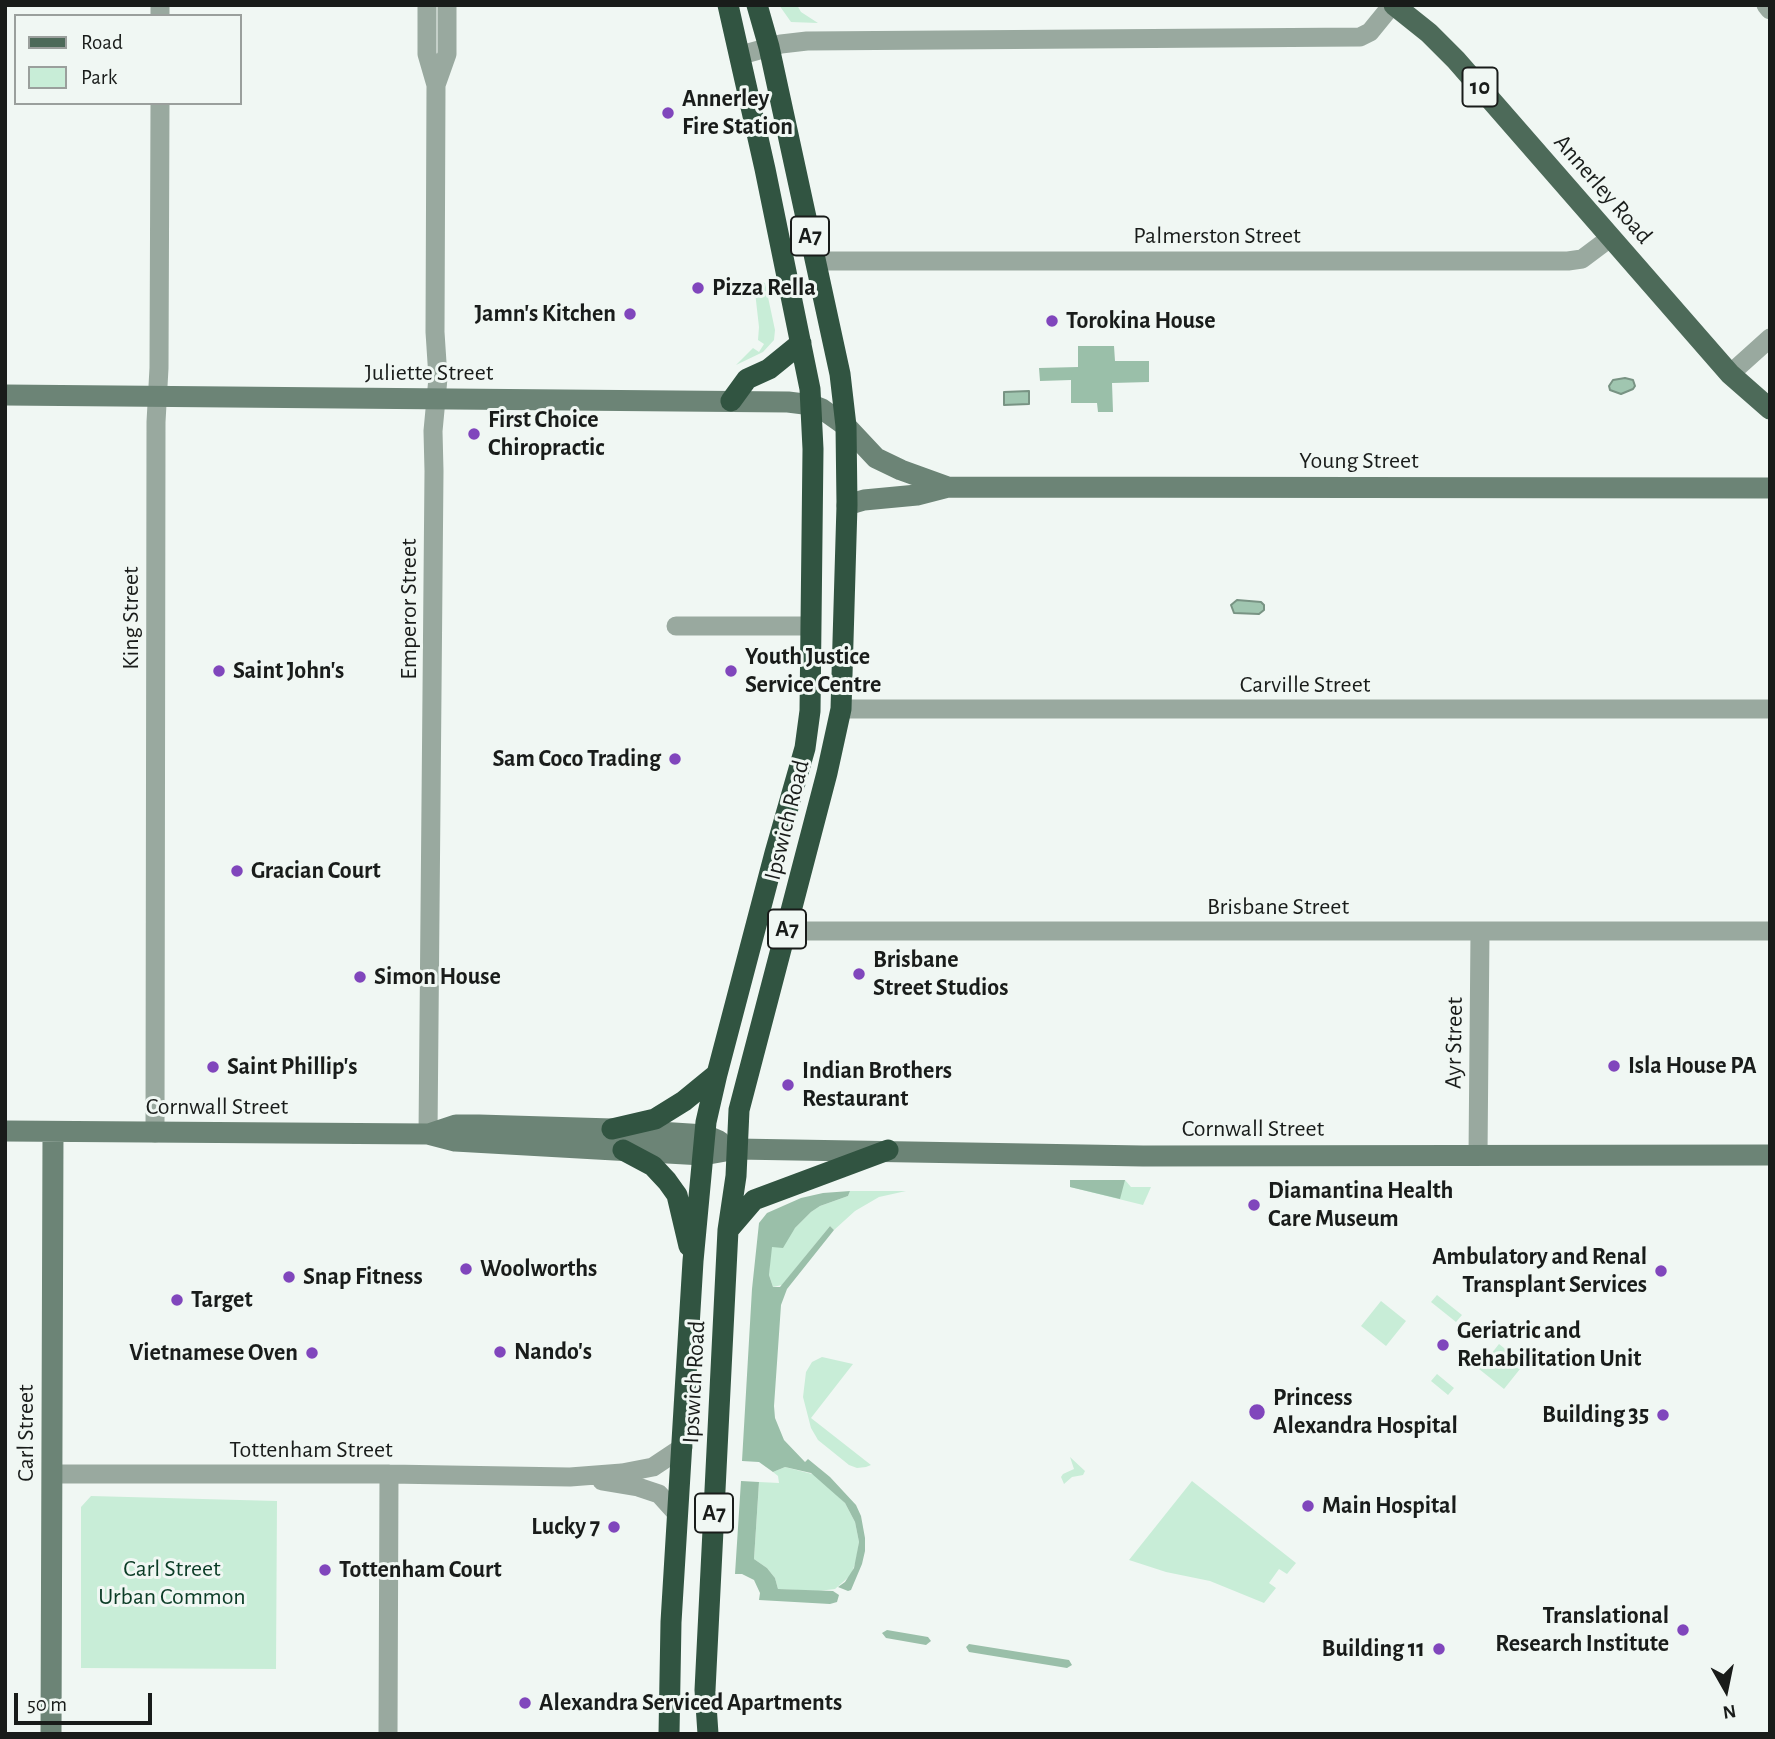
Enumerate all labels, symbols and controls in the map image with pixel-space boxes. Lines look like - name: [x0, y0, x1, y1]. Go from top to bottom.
- legend: [14, 14, 242, 105]
- text: Road: [81, 32, 123, 53]
- text: Park: [81, 67, 117, 88]
- road number: 10: [1462, 68, 1498, 106]
- place label: Annerley Fire Station: [682, 85, 793, 141]
- marker: Annerley Fire Station: [660, 105, 676, 121]
- street label: Annerley Road: [1548, 128, 1658, 250]
- road number: A7: [791, 216, 829, 256]
- street label: Palmerston Street: [1133, 222, 1301, 250]
- place label: Pizza Rella: [712, 274, 816, 302]
- marker: Pizza Rella: [690, 280, 706, 296]
- place label: Jamn's Kitchen: [474, 300, 616, 328]
- marker: Jamn's Kitchen: [622, 306, 638, 322]
- place label: Torokina House: [1066, 307, 1216, 335]
- marker: Torokina House: [1044, 313, 1060, 329]
- street label: Juliette Street: [365, 359, 493, 387]
- place label: First Choice Chiropractic: [488, 406, 605, 462]
- marker: First Choice Chiropractic: [466, 426, 482, 442]
- street label: Young Street: [1299, 447, 1419, 475]
- street label: Emperor Street: [395, 538, 423, 680]
- street label: King Street: [117, 566, 145, 670]
- place label: Youth Justice Service Centre: [745, 643, 881, 699]
- place label: Saint John's: [233, 657, 344, 685]
- marker: Saint John's: [211, 663, 227, 679]
- marker: Youth Justice Service Centre: [723, 663, 739, 679]
- street label: Carville Street: [1240, 671, 1370, 699]
- place label: Sam Coco Trading: [492, 745, 661, 773]
- marker: Sam Coco Trading: [667, 751, 683, 767]
- street label: Ipswich Road: [758, 757, 816, 883]
- place label: Gracian Court: [251, 857, 381, 885]
- marker: Gracian Court: [229, 863, 245, 879]
- street label: Brisbane Street: [1207, 893, 1349, 921]
- road number: A7: [768, 910, 806, 948]
- place label: Brisbane Street Studios: [873, 946, 1008, 1002]
- place label: Simon House: [374, 963, 501, 991]
- marker: Brisbane Street Studios: [851, 966, 867, 982]
- marker: Simon House: [352, 969, 368, 985]
- street label: Ayr Street: [1439, 997, 1469, 1089]
- place label: Isla House PA: [1628, 1052, 1757, 1080]
- place label: Saint Phillip's: [227, 1053, 357, 1081]
- place label: Indian Brothers Restaurant: [802, 1057, 952, 1113]
- marker: Isla House PA: [1606, 1058, 1622, 1074]
- marker: Saint Phillip's: [205, 1059, 221, 1075]
- marker: Indian Brothers Restaurant: [780, 1077, 796, 1093]
- street label: Cornwall Street: [146, 1093, 288, 1121]
- street label: Cornwall Street: [1182, 1115, 1324, 1143]
- place label: Diamantina Health Care Museum: [1268, 1177, 1453, 1233]
- marker: Diamantina Health Care Museum: [1246, 1197, 1262, 1213]
- place label: Ambulatory and Renal Transplant Services: [1432, 1243, 1647, 1299]
- place label: Woolworths: [480, 1255, 597, 1283]
- marker: Woolworths: [458, 1261, 474, 1277]
- place label: Snap Fitness: [303, 1263, 423, 1291]
- marker: Ambulatory and Renal Transplant Services: [1653, 1263, 1669, 1279]
- marker: Snap Fitness: [281, 1269, 297, 1285]
- place label: Target: [191, 1286, 253, 1314]
- marker: Target: [169, 1292, 185, 1308]
- place label: Geriatric and Rehabilitation Unit: [1457, 1317, 1641, 1373]
- street label: Ipswich Road: [676, 1320, 712, 1444]
- marker: Geriatric and Rehabilitation Unit: [1435, 1337, 1451, 1353]
- place label: Nando's: [514, 1338, 592, 1366]
- place label: Vietnamese Oven: [129, 1339, 298, 1367]
- marker: Nando's: [492, 1344, 508, 1360]
- marker: Vietnamese Oven: [304, 1345, 320, 1361]
- street label: Carl Street: [12, 1384, 40, 1482]
- place label: Princess Alexandra Hospital: [1273, 1384, 1458, 1440]
- place label: Building 35: [1542, 1401, 1649, 1429]
- marker: Princess Alexandra Hospital: [1247, 1402, 1267, 1422]
- marker: Building 35: [1655, 1407, 1671, 1423]
- street label: Tottenham Street: [229, 1436, 393, 1464]
- place label: Main Hospital: [1322, 1492, 1457, 1520]
- road number: A7: [695, 1494, 733, 1532]
- marker: Main Hospital: [1300, 1498, 1316, 1514]
- place label: Lucky 7: [531, 1513, 600, 1541]
- marker: Lucky 7: [606, 1519, 622, 1535]
- park label: Carl Street Urban Common: [98, 1555, 246, 1611]
- place label: Tottenham Court: [339, 1556, 502, 1584]
- marker: Tottenham Court: [317, 1562, 333, 1578]
- place label: Translational Research Institute: [1495, 1602, 1669, 1658]
- marker: Translational Research Institute: [1675, 1622, 1691, 1638]
- place label: Building 11: [1322, 1635, 1425, 1663]
- marker: Building 11: [1431, 1641, 1447, 1657]
- north arrow: [1691, 1655, 1761, 1725]
- scale bar: [18, 1680, 156, 1724]
- place label: Alexandra Serviced Apartments: [539, 1689, 842, 1717]
- text: 50 m: [27, 1694, 67, 1715]
- marker: Alexandra Serviced Apartments: [517, 1695, 533, 1711]
- text: N: [1721, 1701, 1737, 1722]

